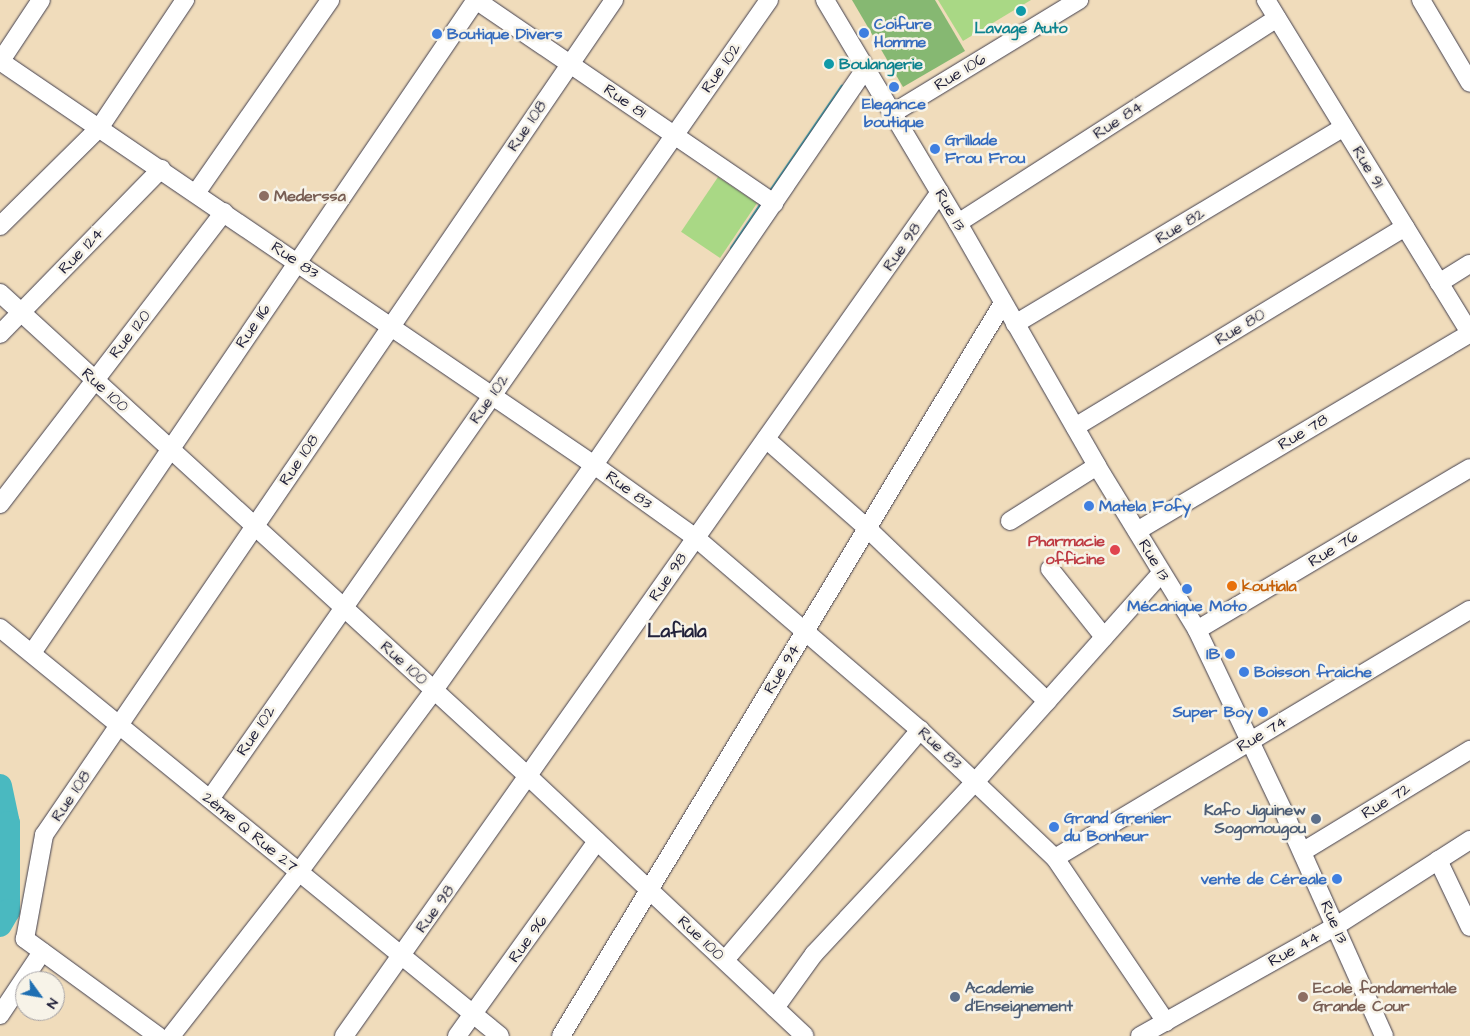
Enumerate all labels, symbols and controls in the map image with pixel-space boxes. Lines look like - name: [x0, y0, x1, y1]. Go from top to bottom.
- marker: Lavage Auto: [1015, 5, 1027, 17]
- place label: Coifure Homme: [874, 14, 932, 52]
- place label: Lavage Auto: [975, 18, 1067, 38]
- place label: Boutique Divers: [447, 24, 562, 44]
- marker: Coifure Homme: [858, 27, 870, 39]
- marker: Boutique Divers: [431, 28, 443, 40]
- street label: Rue 102: [697, 40, 745, 96]
- street label: Rue 106: [931, 49, 989, 95]
- place label: Boulangerie: [839, 54, 923, 74]
- marker: Boulangerie: [823, 58, 835, 70]
- street label: Rue 81: [600, 80, 650, 122]
- marker: Elegance boutique: [888, 81, 900, 93]
- place label: Elegance boutique: [862, 94, 926, 132]
- street label: Rue 108: [503, 97, 551, 155]
- street label: Rue 84: [1089, 97, 1147, 143]
- place label: Grillade Frou Frou: [945, 130, 1025, 168]
- street label: Rue 91: [1348, 142, 1388, 192]
- marker: Grillade Frou Frou: [929, 143, 941, 155]
- place label: Mederssa: [274, 186, 346, 206]
- street label: Rue 13: [930, 186, 970, 234]
- marker: Mederssa: [258, 190, 270, 202]
- street label: Rue 82: [1152, 204, 1208, 248]
- street label: Rue 98: [879, 219, 925, 275]
- street label: Rue 124: [54, 224, 108, 278]
- street label: Rue 83: [268, 237, 322, 283]
- street label: Rue 116: [231, 300, 275, 352]
- street label: Rue 80: [1211, 305, 1269, 349]
- street label: Rue 120: [105, 306, 155, 362]
- street label: Rue 100: [77, 364, 133, 416]
- street label: Rue 102: [465, 371, 513, 427]
- street label: Rue 78: [1275, 410, 1331, 454]
- street label: Rue 108: [275, 431, 323, 489]
- street label: Rue 83: [602, 467, 656, 513]
- place label: Matela Fofy: [1099, 496, 1191, 516]
- marker: Matela Fofy: [1083, 500, 1095, 512]
- street label: Rue 76: [1305, 527, 1361, 571]
- place label: Pharmacie officine: [1028, 531, 1105, 569]
- street label: Rue 13: [1134, 536, 1174, 584]
- marker: Pharmacie officine: [1109, 544, 1121, 556]
- street label: Rue 98: [645, 549, 691, 605]
- place label: koutiala: [1242, 576, 1297, 596]
- marker: koutiala: [1226, 580, 1238, 592]
- marker: Mécanique Moto: [1181, 583, 1193, 595]
- place label: Mécanique Moto: [1127, 596, 1247, 616]
- district label: Lafiala: [647, 621, 707, 643]
- street label: Rue 100: [376, 637, 432, 689]
- street label: Rue 94: [760, 641, 804, 697]
- place label: IB: [1206, 644, 1220, 664]
- marker: IB: [1224, 648, 1236, 660]
- place label: Boisson fraiche: [1254, 662, 1372, 682]
- marker: Boisson fraiche: [1238, 666, 1250, 678]
- street label: Rue 102: [232, 702, 280, 760]
- place label: Super Boy: [1173, 702, 1253, 722]
- marker: Super Boy: [1257, 706, 1269, 718]
- street label: Rue 74: [1233, 712, 1291, 756]
- street label: Rue 83: [914, 723, 966, 773]
- street label: Rue 108: [47, 767, 95, 825]
- street label: Rue 72: [1358, 779, 1414, 823]
- street label: 2ème Q Rue 27: [199, 788, 301, 876]
- place label: Kafo Jiguinew Sogomougou: [1204, 800, 1306, 838]
- place label: Grand Grenier du Bonheur: [1064, 808, 1171, 846]
- marker: Kafo Jiguinew Sogomougou: [1310, 813, 1322, 825]
- marker: Grand Grenier du Bonheur: [1048, 821, 1060, 833]
- place label: vente de Céreale: [1200, 869, 1327, 889]
- marker: vente de Céreale: [1331, 873, 1343, 885]
- street label: Rue 98: [411, 881, 459, 937]
- street label: Rue 13: [1316, 898, 1352, 946]
- street label: Rue 96: [504, 912, 552, 966]
- street label: Rue 100: [674, 912, 728, 964]
- street label: Rue 44: [1265, 927, 1323, 971]
- north arrow: [15, 971, 65, 1021]
- place label: Academie d'Enseignement: [965, 978, 1073, 1016]
- place label: Ecole fondamentale Grande Cour: [1313, 978, 1457, 1016]
- marker: Academie d'Enseignement: [949, 991, 961, 1003]
- marker: Ecole fondamentale Grande Cour: [1297, 991, 1309, 1003]
- text: N: [41, 994, 63, 1012]

